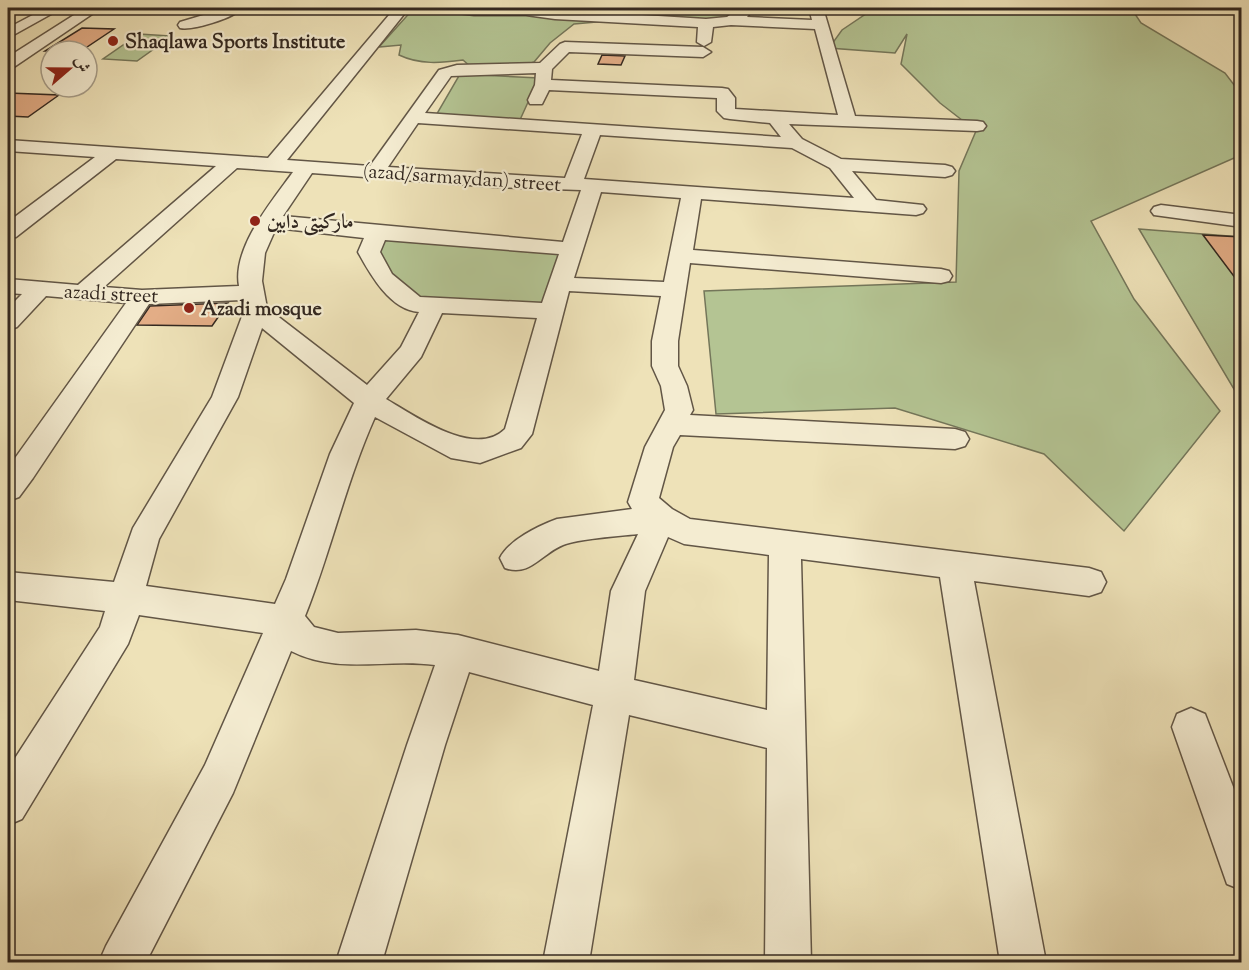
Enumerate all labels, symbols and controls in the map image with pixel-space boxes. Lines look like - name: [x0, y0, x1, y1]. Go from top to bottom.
- place label: Shaqlawa Sports Institute: [125, 29, 345, 58]
- marker: Shaqlawa Sports Institute: [106, 34, 120, 48]
- north arrow: [39, 39, 99, 99]
- text: ش: [67, 53, 94, 76]
- street label: (azad/sarmaydan) street: [362, 158, 562, 201]
- place label: ماركيتى دابين: [267, 209, 354, 238]
- marker: ماركيتى دابين: [248, 214, 262, 228]
- street label: azadi street: [63, 279, 159, 312]
- place label: Azadi mosque: [201, 296, 322, 325]
- marker: Azadi mosque: [182, 301, 196, 315]

